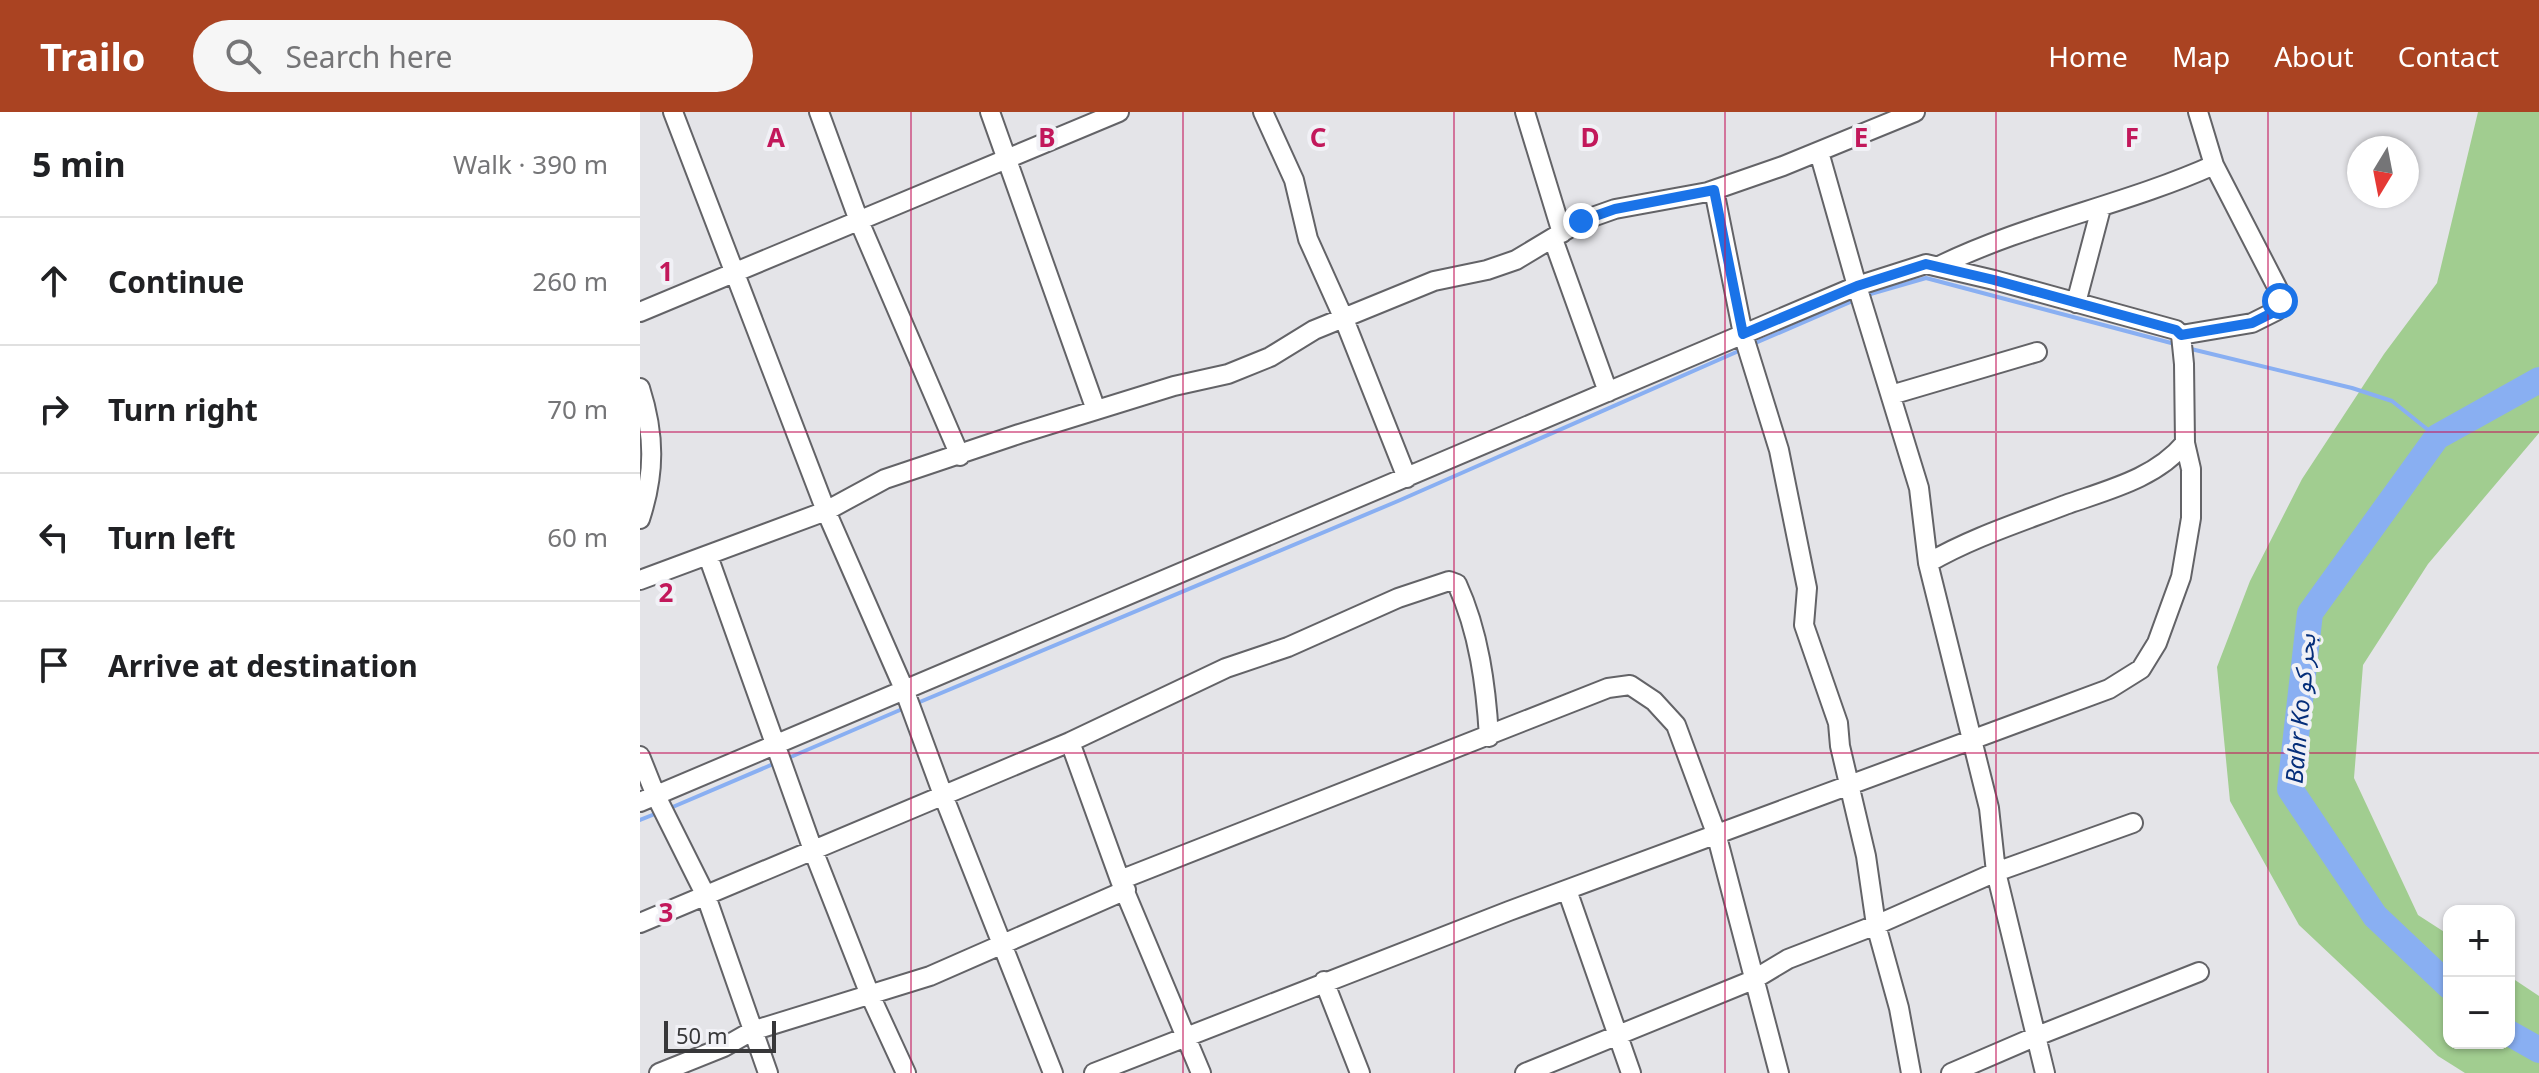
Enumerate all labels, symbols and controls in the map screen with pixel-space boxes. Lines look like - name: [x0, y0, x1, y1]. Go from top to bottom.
- search box: [193, 20, 753, 92]
- text: Trailo: [40, 30, 145, 82]
- icon: search: [221, 34, 265, 78]
- text: Search here: [285, 36, 452, 77]
- text: Home: [2048, 37, 2128, 75]
- text: Map: [2172, 37, 2230, 75]
- text: About: [2274, 37, 2354, 75]
- text: Contact: [2398, 37, 2499, 75]
- text: A: [767, 119, 785, 155]
- text: B: [1038, 119, 1056, 155]
- text: C: [1310, 119, 1326, 155]
- text: D: [1580, 119, 1600, 155]
- text: E: [1854, 119, 1868, 155]
- text: F: [2125, 119, 2139, 155]
- north arrow: [2347, 136, 2419, 208]
- text: 5 min: [32, 141, 126, 187]
- text: Walk · 390 m: [453, 146, 608, 182]
- route end: [1563, 203, 1599, 239]
- text: 1: [659, 253, 673, 289]
- icon: ahead: [32, 259, 76, 303]
- text: Continue: [108, 261, 244, 302]
- text: 260 m: [532, 263, 608, 299]
- route start: [2262, 283, 2298, 319]
- icon: right: [32, 387, 76, 431]
- text: Turn right: [108, 389, 258, 430]
- text: 70 m: [547, 391, 608, 427]
- icon: left: [32, 515, 76, 559]
- text: Turn left: [108, 517, 236, 558]
- text: 60 m: [547, 519, 608, 555]
- text: 2: [659, 574, 674, 610]
- water label: Bahr Ko بحر كو: [2277, 632, 2323, 785]
- icon: arrive: [32, 643, 76, 687]
- text: Arrive at destination: [108, 645, 418, 686]
- text: 3: [659, 894, 673, 930]
- map controls: [2443, 905, 2515, 1049]
- button: +: [2443, 905, 2515, 977]
- button: −: [2443, 977, 2515, 1049]
- scale bar: [664, 1017, 776, 1053]
- text: 50 m: [676, 1020, 727, 1050]

